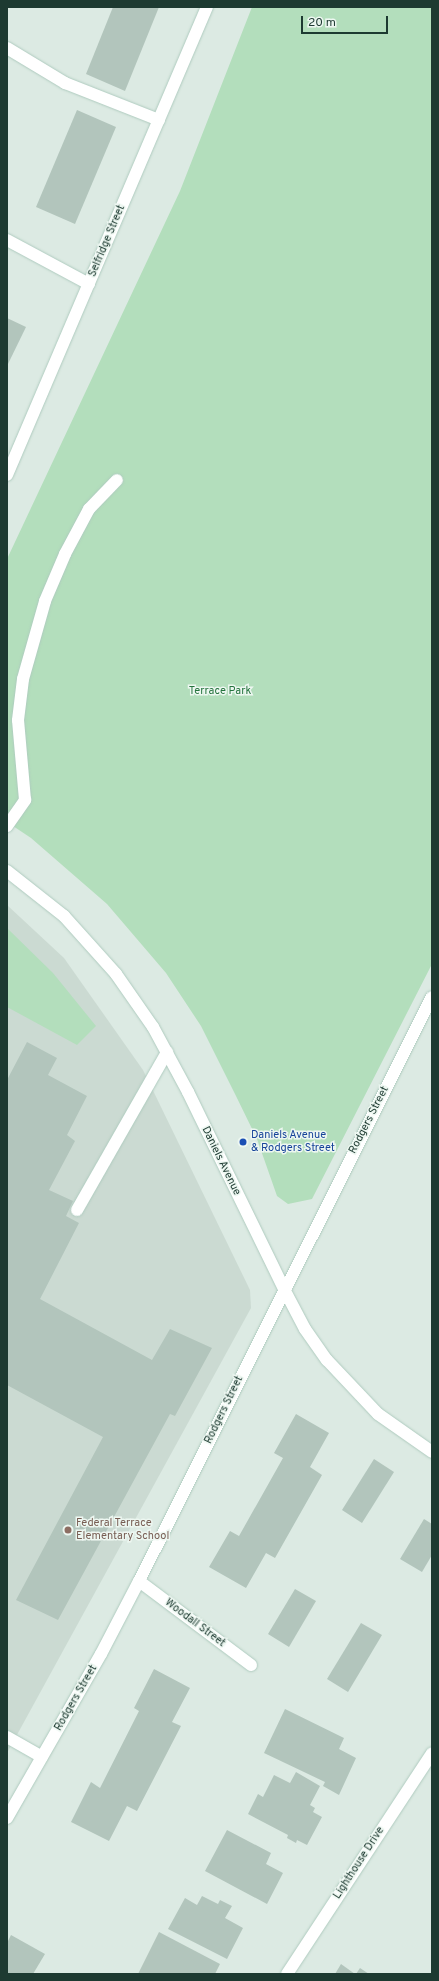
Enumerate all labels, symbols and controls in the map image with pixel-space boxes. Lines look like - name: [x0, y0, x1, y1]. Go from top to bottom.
- scale bar: [303, 8, 390, 34]
- text: 20 m: [308, 15, 336, 31]
- street label: Selfridge Street: [86, 203, 128, 279]
- park label: Terrace Park: [189, 684, 251, 698]
- street label: Rodgers Street: [346, 1084, 392, 1156]
- street label: Daniels Avenue: [199, 1124, 243, 1198]
- place label: Daniels Avenue & Rodgers Street: [251, 1129, 335, 1155]
- marker: Daniels Avenue & Rodgers Street: [238, 1137, 248, 1147]
- street label: Rodgers Street: [202, 1374, 246, 1446]
- place label: Federal Terrace Elementary School: [76, 1517, 169, 1543]
- marker: Federal Terrace Elementary School: [63, 1525, 73, 1535]
- street label: Woodall Street: [162, 1596, 228, 1650]
- street label: Rodgers Street: [52, 1663, 100, 1733]
- street label: Lighthouse Drive: [331, 1824, 387, 1902]

